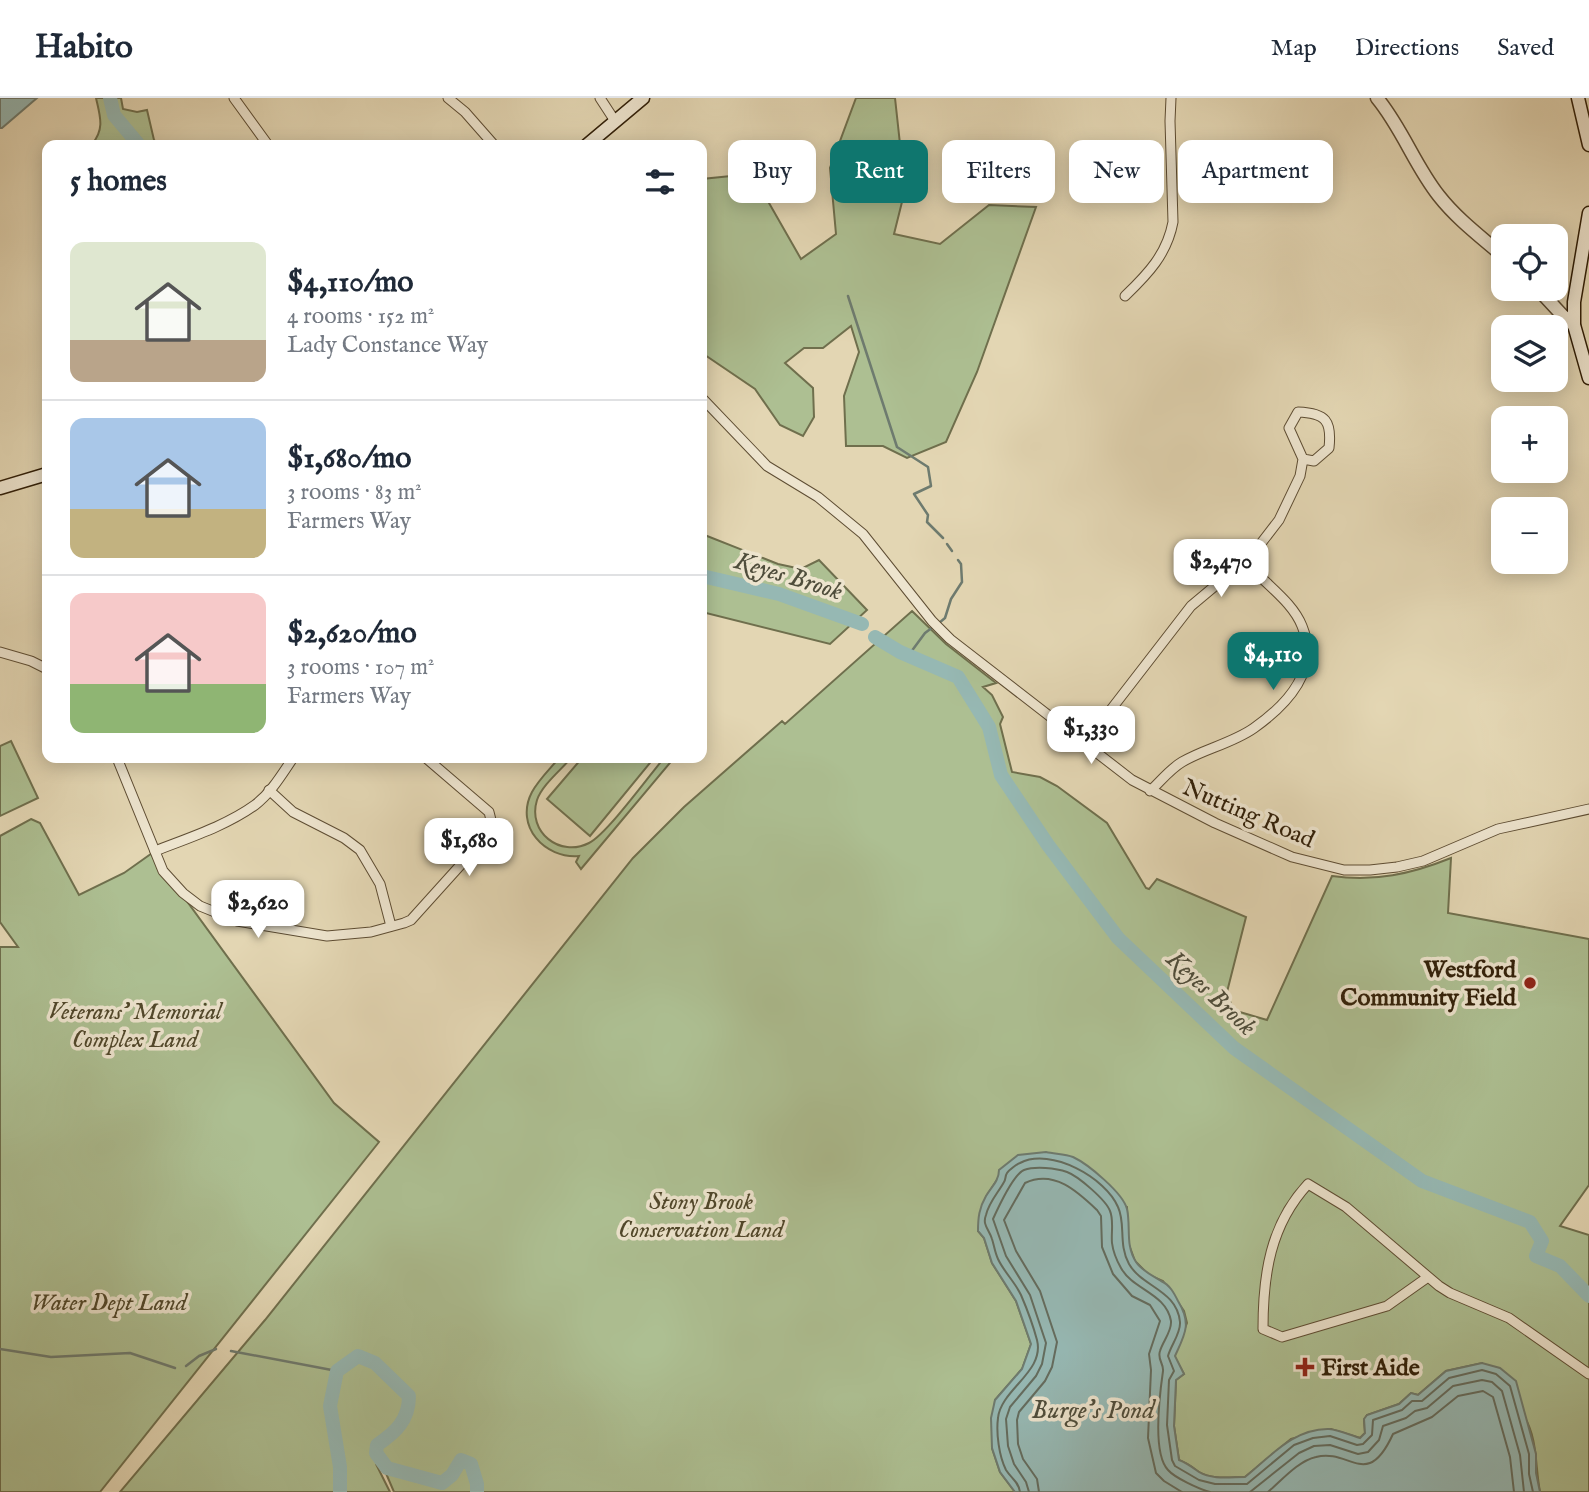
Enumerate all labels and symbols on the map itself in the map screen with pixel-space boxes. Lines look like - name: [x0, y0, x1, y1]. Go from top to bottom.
- pin: $2,470: [1164, 540, 1278, 599]
- water label: Keyes Brook: [730, 544, 847, 609]
- pin: $4,110: [1216, 632, 1330, 692]
- pin: $1,330: [1034, 706, 1148, 766]
- street label: Nutting Road: [1178, 773, 1319, 856]
- pin: $1,680: [412, 818, 526, 878]
- pin: $2,620: [201, 880, 315, 940]
- water label: Keyes Brook: [1158, 942, 1263, 1043]
- place label: Westford Community Field: [1340, 955, 1517, 1014]
- marker: Westford Community Field: [1522, 975, 1538, 991]
- park label: Veterans' Memorial Complex Land: [48, 997, 224, 1056]
- park label: Stony Brook Conservation Land: [618, 1187, 786, 1246]
- park label: Water Dept Land: [31, 1288, 189, 1319]
- place label: First Aide: [1321, 1353, 1420, 1384]
- marker: First Aide: [1295, 1357, 1315, 1377]
- water label: Burge's Pond: [1031, 1394, 1157, 1428]

